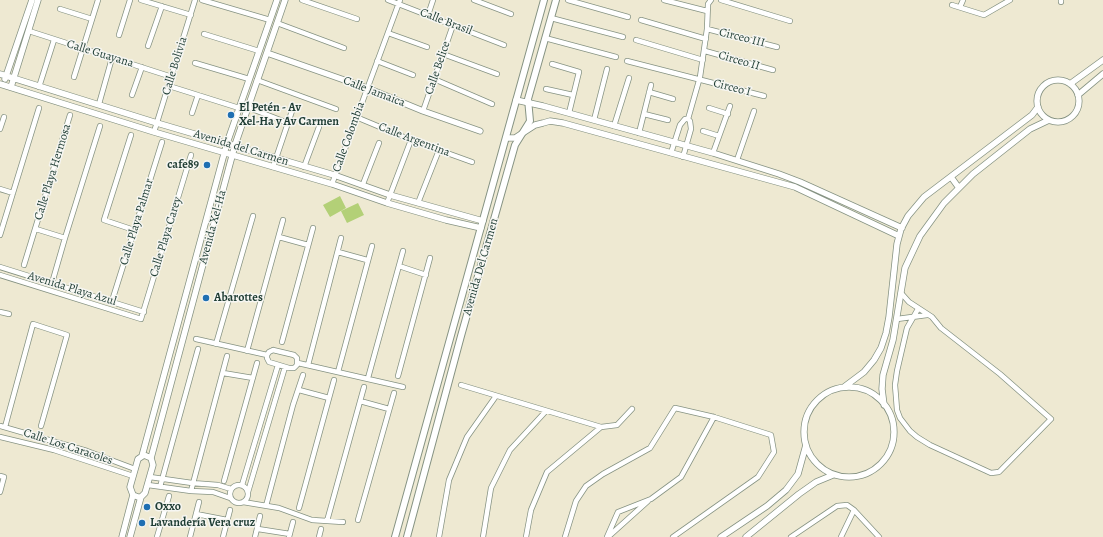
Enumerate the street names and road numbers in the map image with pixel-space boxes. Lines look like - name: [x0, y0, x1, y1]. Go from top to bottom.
- street label: Calle Brasil: [418, 5, 474, 39]
- street label: Circeo III: [718, 25, 766, 51]
- street label: Calle Bolivia: [159, 35, 191, 97]
- street label: Calle Guayana: [65, 37, 135, 71]
- street label: Calle Belice: [422, 39, 454, 97]
- street label: Circeo II: [717, 48, 761, 74]
- street label: Calle Jamaica: [341, 74, 407, 110]
- street label: Circeo I: [712, 76, 752, 100]
- street label: Calle Colombia: [330, 100, 368, 174]
- street label: Calle Argentina: [376, 120, 452, 160]
- street label: Calle Playa Hermosa: [32, 122, 74, 222]
- street label: Avenida del Carmen: [192, 127, 290, 169]
- street label: Calle Playa Palmar: [117, 177, 157, 267]
- street label: Avenida Xel-Ha: [196, 188, 230, 266]
- street label: Calle Playa Carey: [147, 195, 185, 279]
- street label: Avenida Del Carmen: [460, 217, 502, 317]
- street label: Avenida Playa Azul: [26, 269, 118, 309]
- street label: Calle Los Caracoles: [21, 426, 115, 468]

